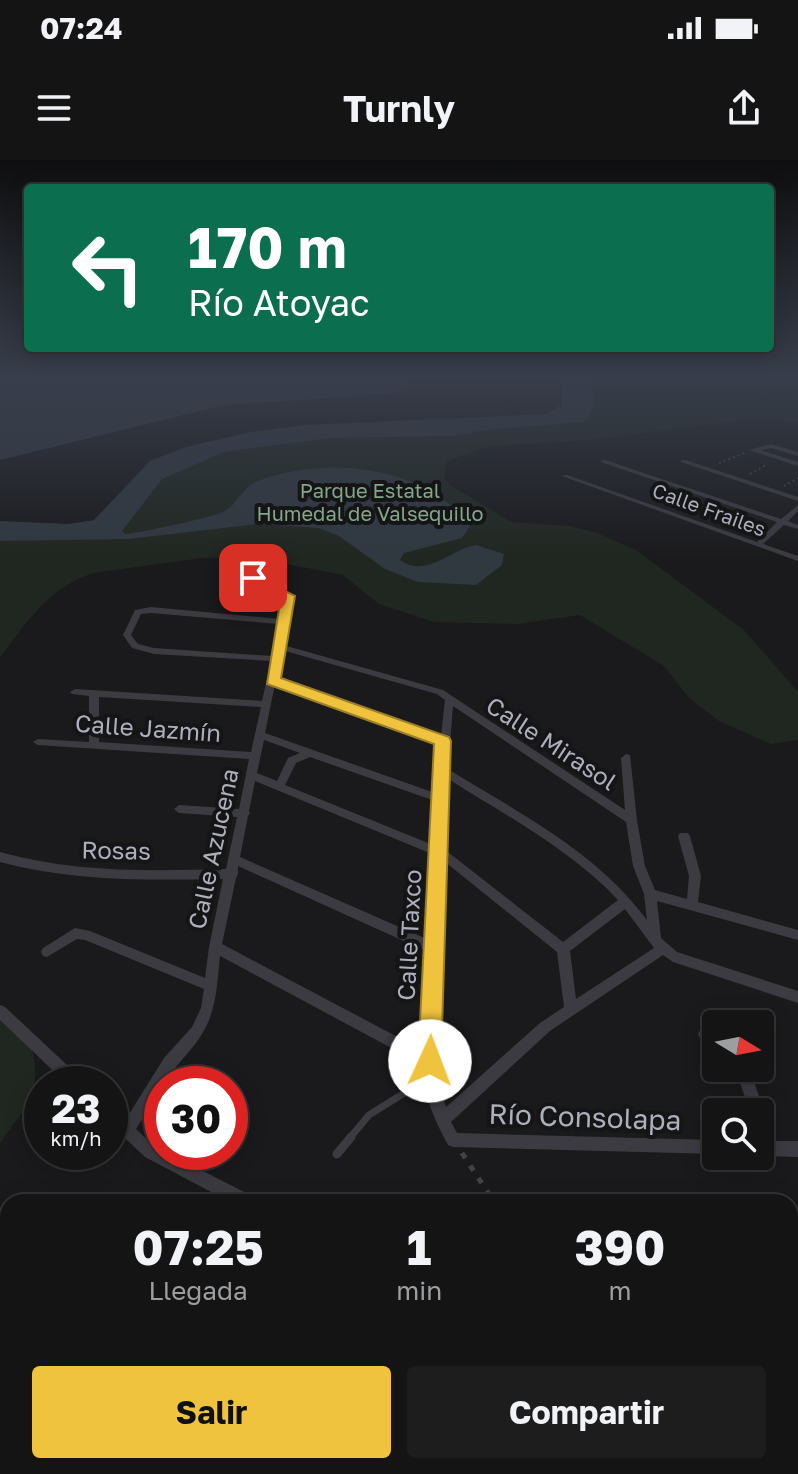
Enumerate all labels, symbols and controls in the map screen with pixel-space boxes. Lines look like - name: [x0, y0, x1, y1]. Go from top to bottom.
- text: 07:24: [40, 10, 123, 46]
- icon: menu: [32, 86, 76, 130]
- icon: share: [722, 86, 766, 130]
- text: Turnly: [343, 87, 455, 130]
- text: 170 m: [188, 213, 347, 280]
- icon: left: [56, 216, 160, 320]
- text: Río Atoyac: [188, 281, 370, 324]
- street label: Calle Frailes: [649, 477, 769, 541]
- park label: Parque Estatal Humedal de Valsequillo: [257, 478, 483, 525]
- pin: [219, 544, 287, 612]
- icon: arrive: [231, 556, 275, 600]
- street label: Calle Mirasol: [481, 690, 622, 796]
- street label: Calle Jazmín: [74, 708, 222, 747]
- street label: Calle Azucena: [181, 766, 244, 932]
- street label: Rosas: [81, 834, 151, 865]
- street label: Calle Taxco: [391, 869, 426, 1001]
- north arrow: [702, 1010, 774, 1082]
- map controls: [702, 1010, 774, 1170]
- position arrow: [388, 1019, 472, 1103]
- speed limit sign: 30: [144, 1066, 248, 1170]
- text: 23: [52, 1084, 100, 1132]
- street label: Río Consolapa: [488, 1097, 682, 1136]
- button: search: [702, 1098, 774, 1170]
- text: km/h: [51, 1126, 101, 1150]
- text: 07:25: [132, 1218, 264, 1276]
- text: 1: [407, 1218, 432, 1276]
- text: 390: [575, 1218, 666, 1276]
- text: Llegada: [149, 1275, 248, 1306]
- text: min: [396, 1275, 442, 1306]
- text: m: [609, 1275, 632, 1306]
- button: Salir: [32, 1366, 391, 1458]
- button: Compartir: [407, 1366, 766, 1458]

